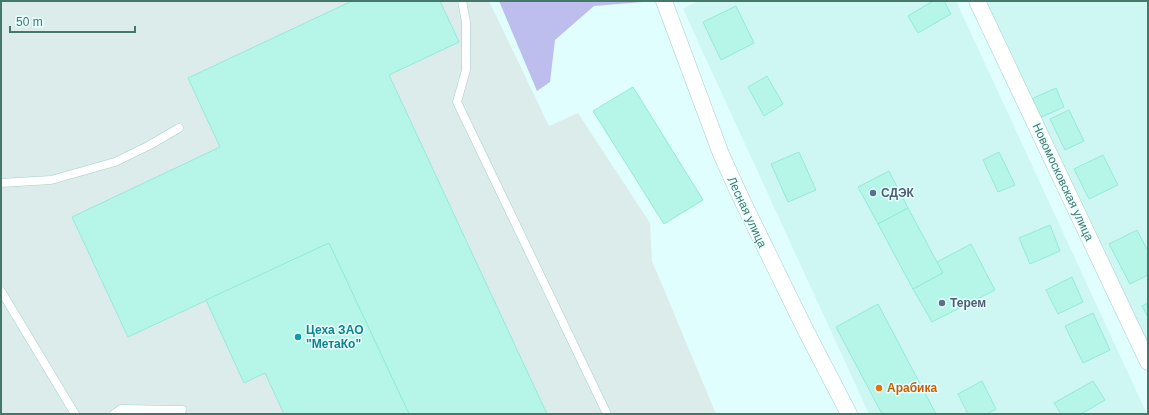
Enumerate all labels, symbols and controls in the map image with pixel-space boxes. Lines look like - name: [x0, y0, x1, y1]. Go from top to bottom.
- scale bar: [10, 8, 135, 34]
- text: 50 m: [16, 15, 43, 29]
- street label: Новомосковская улица: [1030, 121, 1097, 243]
- street label: Лесная улица: [724, 174, 770, 250]
- place label: СДЭК: [881, 186, 915, 200]
- marker: СДЭК: [868, 188, 878, 198]
- place label: Терем: [950, 296, 986, 310]
- marker: Терем: [937, 298, 947, 308]
- place label: Цеха ЗАО "МетаКо": [306, 323, 363, 351]
- marker: Цеха ЗАО "МетаКо": [293, 332, 303, 342]
- place label: Арабика: [887, 381, 937, 395]
- marker: Арабика: [874, 383, 884, 393]

